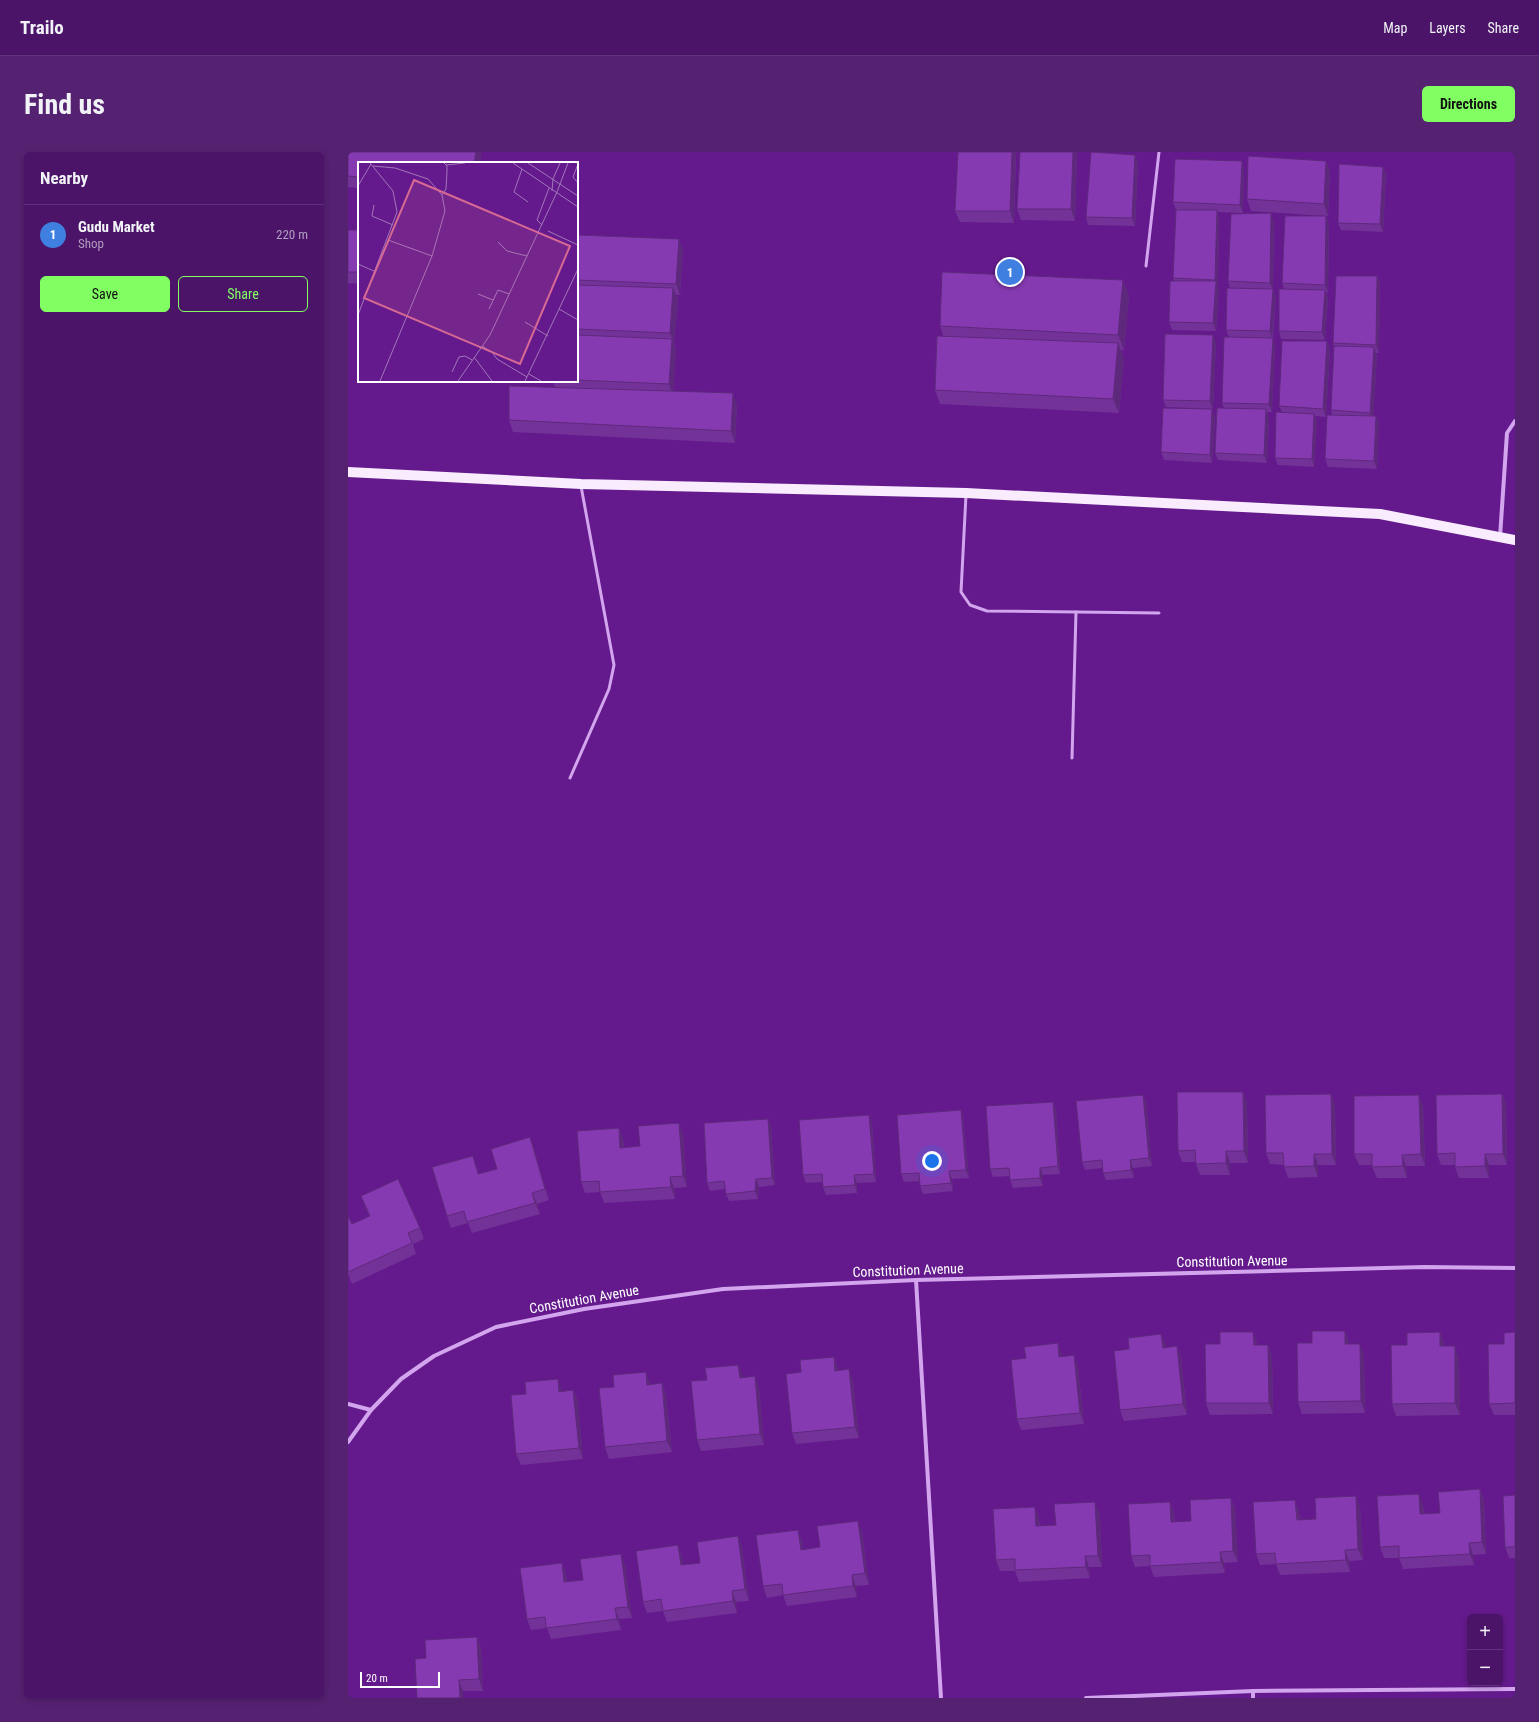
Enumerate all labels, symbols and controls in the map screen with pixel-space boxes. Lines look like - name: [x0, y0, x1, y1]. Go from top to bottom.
- text: Trailo: [20, 16, 64, 39]
- text: Map: [1383, 20, 1407, 36]
- text: Layers: [1429, 20, 1466, 36]
- text: Share: [1488, 20, 1519, 36]
- button: Directions: [1422, 86, 1515, 122]
- text: Find us: [24, 88, 105, 121]
- inset map: [358, 162, 578, 382]
- text: Nearby: [40, 168, 88, 188]
- text: Gudu Market: [78, 218, 155, 236]
- text: 1: [50, 227, 56, 242]
- text: 220 m: [276, 227, 308, 242]
- text: Shop: [78, 236, 104, 251]
- pin: 1: [997, 257, 1023, 287]
- button: Save: [40, 276, 170, 312]
- button: Share: [178, 276, 308, 312]
- your location: [922, 1151, 942, 1171]
- street label: Constitution Avenue: [1176, 1252, 1288, 1270]
- street label: Constitution Avenue: [852, 1260, 964, 1280]
- street label: Constitution Avenue: [528, 1281, 641, 1317]
- map controls: [1467, 1614, 1503, 1686]
- button: +: [1467, 1614, 1503, 1650]
- button: −: [1467, 1650, 1503, 1686]
- scale bar: [360, 1670, 440, 1689]
- text: 20 m: [366, 1672, 388, 1685]

